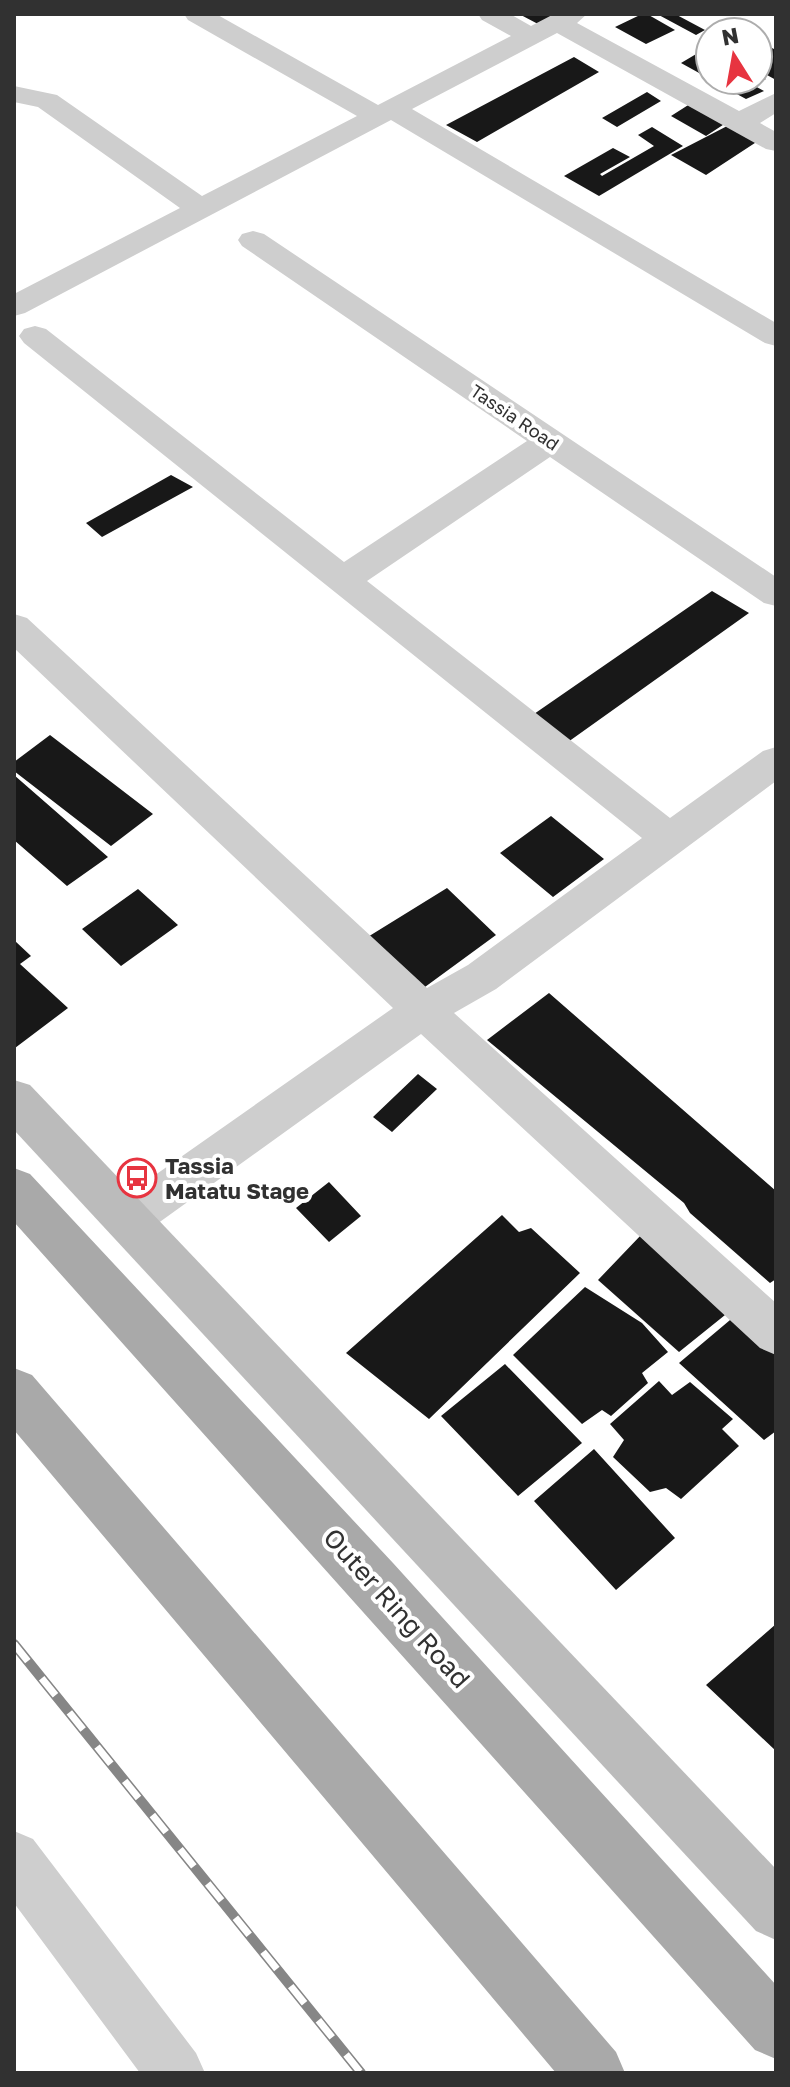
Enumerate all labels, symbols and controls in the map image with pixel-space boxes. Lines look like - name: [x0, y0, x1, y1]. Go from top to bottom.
- north arrow: [694, 16, 774, 96]
- text: N: [719, 21, 741, 51]
- street label: Tassia Road: [466, 379, 564, 455]
- place label: Tassia Matatu Stage: [165, 1152, 309, 1204]
- bus stop icon: Tassia Matatu Stage: [116, 1157, 158, 1199]
- street label: Outer Ring Road: [317, 1522, 477, 1694]

